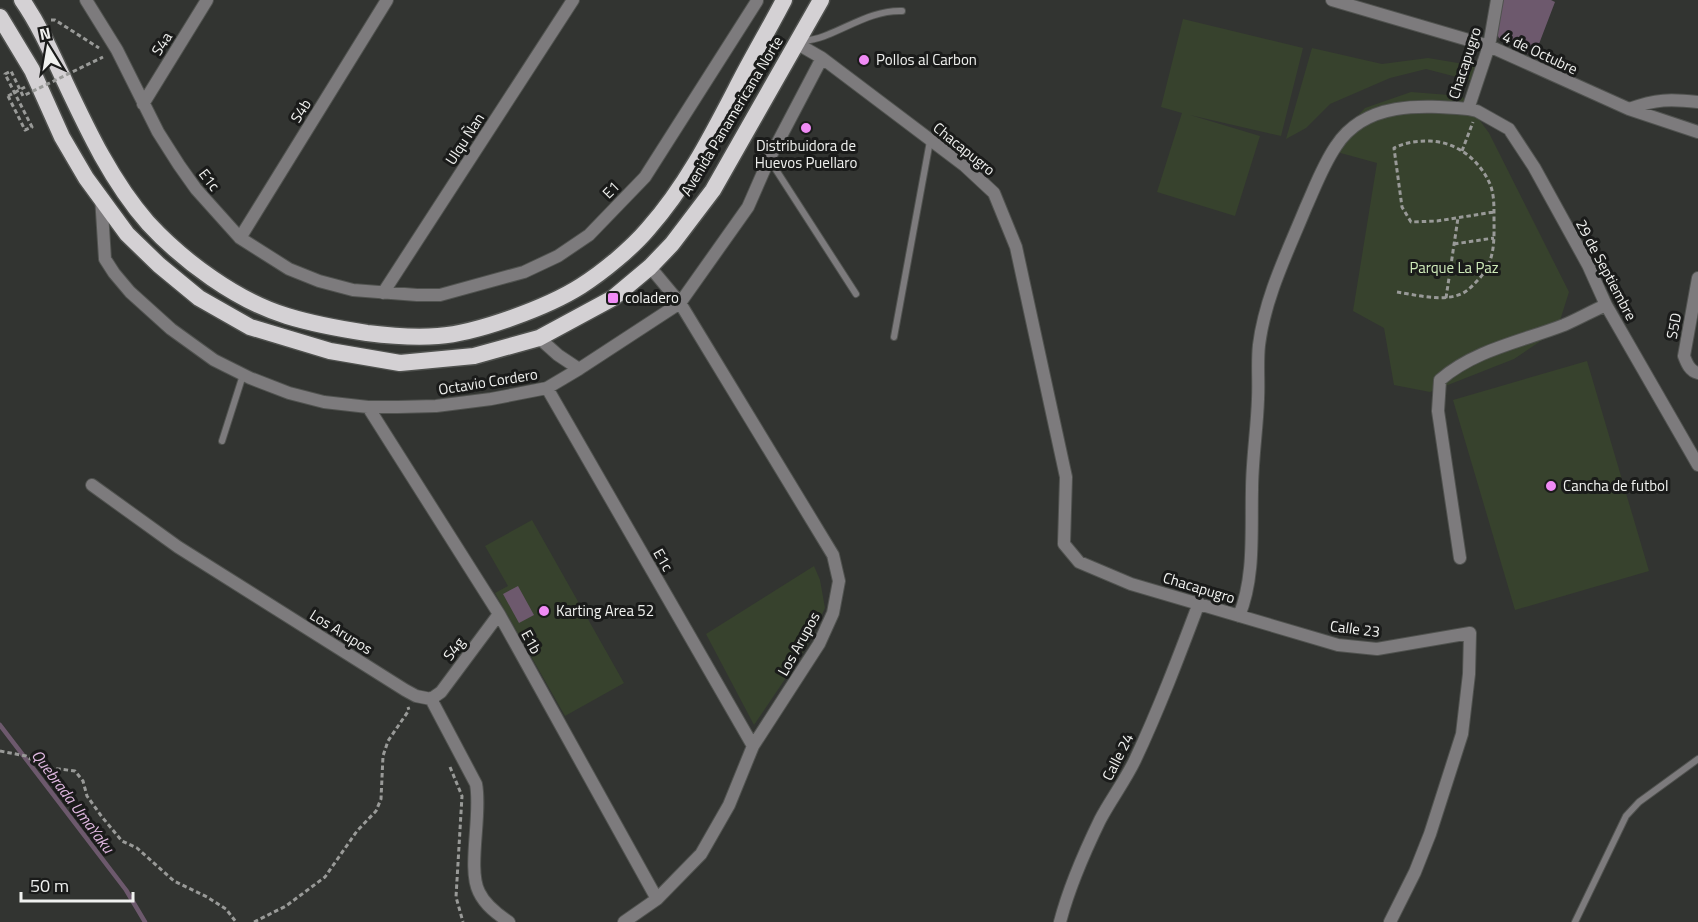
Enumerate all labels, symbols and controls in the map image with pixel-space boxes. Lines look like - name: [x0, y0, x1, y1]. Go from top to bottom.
- north arrow: [18, 18, 78, 78]
- text: N: [37, 20, 53, 46]
- street label: Chacapugro: [1442, 24, 1487, 102]
- street label: 4 de Octubre: [1499, 25, 1582, 80]
- street label: S4a: [145, 27, 178, 60]
- street label: Avenida Panamericana Norte: [675, 31, 789, 200]
- place label: Pollos al Carbon: [876, 48, 977, 71]
- marker: Pollos al Carbon: [857, 53, 871, 67]
- street label: S4b: [284, 94, 317, 127]
- street label: Ulqu Ñan: [439, 108, 490, 169]
- street label: Chacapugro: [928, 116, 1000, 181]
- marker: Distribuidora de Huevos Puellaro: [799, 121, 813, 135]
- place label: Distribuidora de Huevos Puellaro: [755, 134, 857, 174]
- street label: E1c: [193, 163, 226, 196]
- street label: E1: [597, 176, 625, 204]
- street label: 29 de Septiembre: [1570, 215, 1643, 324]
- park label: Parque La Paz: [1409, 256, 1499, 279]
- place label: coladero: [625, 286, 679, 309]
- marker: coladero: [606, 291, 620, 305]
- street label: S5D: [1660, 311, 1687, 341]
- street label: Octavio Cordero: [437, 362, 539, 401]
- place label: Cancha de futbol: [1563, 474, 1668, 497]
- marker: Cancha de futbol: [1544, 479, 1558, 493]
- street label: E1c: [648, 544, 679, 576]
- street label: Chacapugro: [1160, 566, 1238, 609]
- place label: Karting Area 52: [556, 599, 654, 622]
- street label: Los Arupos: [305, 603, 377, 660]
- marker: Karting Area 52: [537, 604, 551, 618]
- street label: Los Arupos: [771, 607, 826, 680]
- street label: Calle 23: [1329, 614, 1381, 643]
- street label: E1b: [515, 625, 548, 658]
- street label: S4g: [437, 632, 470, 665]
- street label: Calle 24: [1096, 729, 1139, 784]
- water label: Quebrada UmaYaku: [26, 744, 121, 859]
- scale bar: [21, 865, 134, 903]
- text: 50 m: [30, 872, 69, 899]

